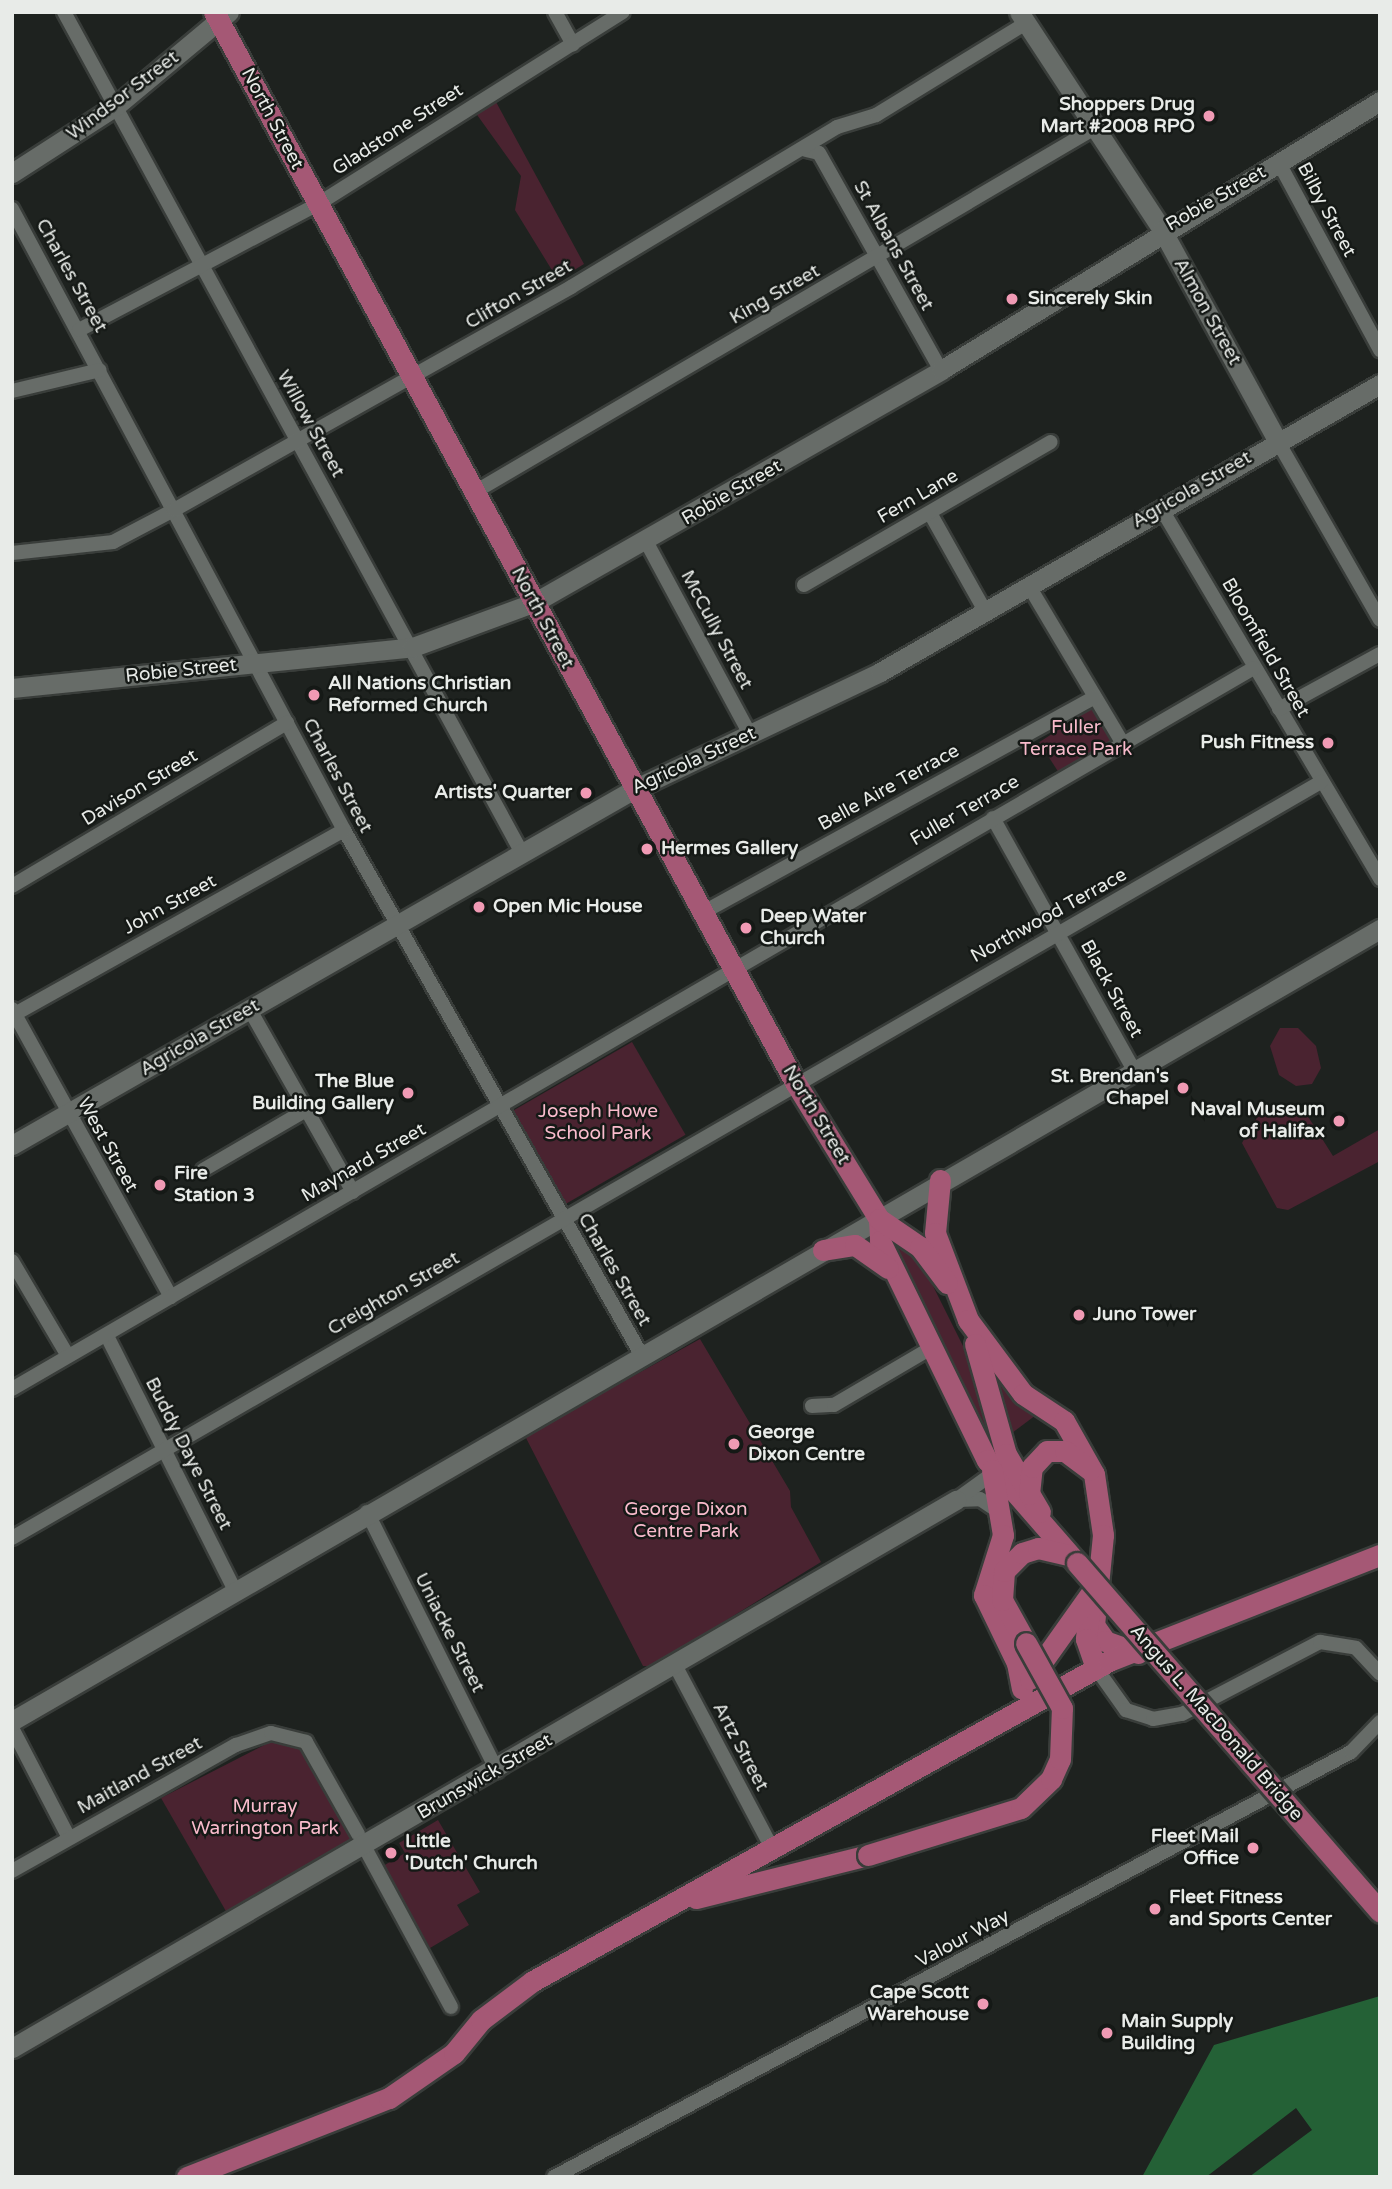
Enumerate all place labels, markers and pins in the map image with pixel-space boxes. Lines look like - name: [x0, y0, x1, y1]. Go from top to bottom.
- place label: Shoppers Drug Mart #2008 RPO: [1040, 94, 1195, 138]
- marker: Shoppers Drug Mart #2008 RPO: [1201, 108, 1217, 124]
- place label: Sincerely Skin: [1028, 288, 1152, 310]
- marker: Sincerely Skin: [1002, 289, 1022, 309]
- place label: All Nations Christian Reformed Church: [328, 673, 511, 717]
- marker: All Nations Christian Reformed Church: [306, 687, 322, 703]
- place label: Push Fitness: [1200, 732, 1314, 754]
- marker: Push Fitness: [1320, 735, 1336, 751]
- place label: Artists' Quarter: [434, 782, 572, 804]
- marker: Artists' Quarter: [578, 785, 594, 801]
- place label: Hermes Gallery: [661, 838, 798, 860]
- marker: Hermes Gallery: [639, 841, 655, 857]
- place label: Open Mic House: [493, 896, 643, 918]
- marker: Open Mic House: [471, 899, 487, 915]
- place label: Deep Water Church: [760, 906, 866, 950]
- marker: Deep Water Church: [738, 920, 754, 936]
- place label: St. Brendan's Chapel: [1051, 1066, 1169, 1110]
- place label: The Blue Building Gallery: [252, 1071, 394, 1115]
- marker: St. Brendan's Chapel: [1175, 1080, 1191, 1096]
- marker: The Blue Building Gallery: [400, 1085, 416, 1101]
- place label: Naval Museum of Halifax: [1190, 1099, 1325, 1143]
- marker: Naval Museum of Halifax: [1331, 1113, 1347, 1129]
- place label: Fire Station 3: [174, 1163, 255, 1207]
- marker: Fire Station 3: [152, 1177, 168, 1193]
- place label: Juno Tower: [1093, 1304, 1196, 1326]
- marker: Juno Tower: [1071, 1307, 1087, 1323]
- place label: George Dixon Centre: [748, 1422, 865, 1466]
- marker: George Dixon Centre: [726, 1436, 742, 1452]
- place label: Fleet Mail Office: [1151, 1826, 1239, 1870]
- place label: Little 'Dutch' Church: [405, 1831, 538, 1875]
- marker: Fleet Mail Office: [1245, 1840, 1261, 1856]
- marker: Little 'Dutch' Church: [383, 1845, 399, 1861]
- place label: Fleet Fitness and Sports Center: [1169, 1887, 1332, 1931]
- marker: Fleet Fitness and Sports Center: [1147, 1901, 1163, 1917]
- place label: Cape Scott Warehouse: [868, 1982, 969, 2026]
- marker: Cape Scott Warehouse: [975, 1996, 991, 2012]
- place label: Main Supply Building: [1121, 2011, 1233, 2055]
- marker: Main Supply Building: [1099, 2025, 1115, 2041]

